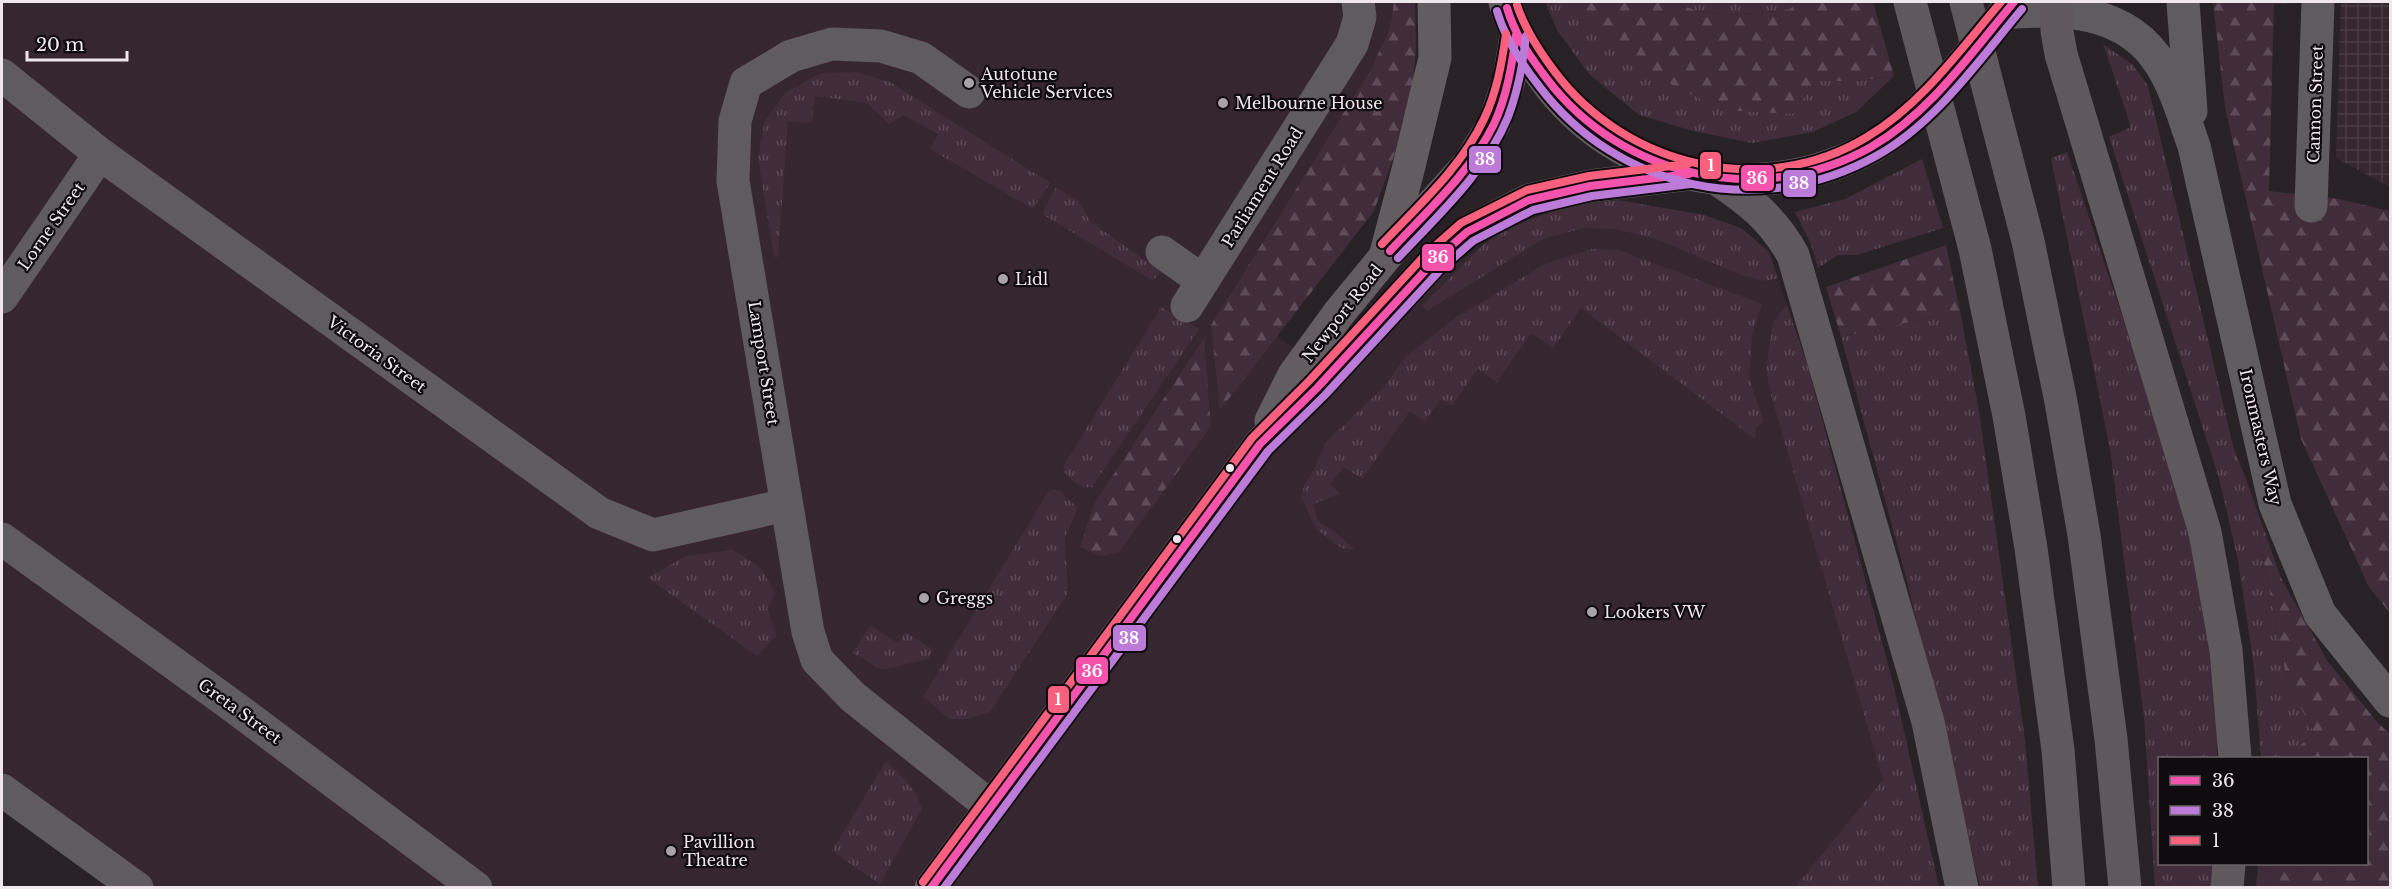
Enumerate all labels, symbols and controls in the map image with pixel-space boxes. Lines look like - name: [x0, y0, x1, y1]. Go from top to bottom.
- scale bar: [27, 24, 128, 62]
- text: 20 m: [36, 34, 84, 56]
- street label: Cannon Street: [2303, 45, 2327, 163]
- place label: Autotune Vehicle Services: [980, 64, 1113, 102]
- marker: Autotune Vehicle Services: [962, 76, 976, 90]
- place label: Melbourne House: [1235, 93, 1382, 113]
- marker: Melbourne House: [1216, 96, 1230, 110]
- street label: Parliament Road: [1217, 123, 1307, 251]
- line badge: 38: [1468, 145, 1502, 174]
- text: 38: [1475, 149, 1495, 169]
- line badge: 1: [1699, 151, 1722, 180]
- text: 1: [1708, 155, 1715, 175]
- line badge: 36: [1740, 164, 1775, 192]
- text: 36: [1747, 168, 1768, 188]
- line badge: 38: [1782, 169, 1817, 198]
- text: 38: [1789, 173, 1809, 193]
- street label: Lorne Street: [13, 178, 89, 274]
- line badge: 36: [1421, 243, 1455, 272]
- text: 36: [1428, 247, 1449, 267]
- street label: Newport Road: [1298, 260, 1387, 366]
- place label: Lidl: [1015, 269, 1048, 289]
- marker: Lidl: [996, 272, 1010, 286]
- street label: Lamport Street: [744, 300, 784, 426]
- street label: Victoria Street: [323, 311, 430, 397]
- street label: Ironmasters Way: [2236, 367, 2287, 508]
- unlabelled marker: [1224, 462, 1236, 474]
- unlabelled marker: [1171, 533, 1183, 545]
- place label: Greggs: [936, 588, 993, 608]
- marker: Greggs: [917, 591, 931, 605]
- place label: Lookers VW: [1604, 602, 1705, 622]
- marker: Lookers VW: [1585, 605, 1599, 619]
- line badge: 38: [1112, 624, 1147, 652]
- text: 38: [1119, 628, 1139, 648]
- line badge: 36: [1075, 656, 1109, 685]
- text: 36: [1082, 661, 1103, 681]
- street label: Greta Street: [194, 674, 286, 748]
- line badge: 1: [1047, 685, 1070, 714]
- text: 1: [1055, 689, 1062, 709]
- legend: [2158, 757, 2368, 865]
- text: 36: [2212, 770, 2235, 792]
- text: 38: [2212, 800, 2234, 822]
- text: 1: [2212, 830, 2220, 852]
- place label: Pavillion Theatre: [683, 832, 755, 870]
- marker: Pavillion Theatre: [664, 844, 678, 858]

